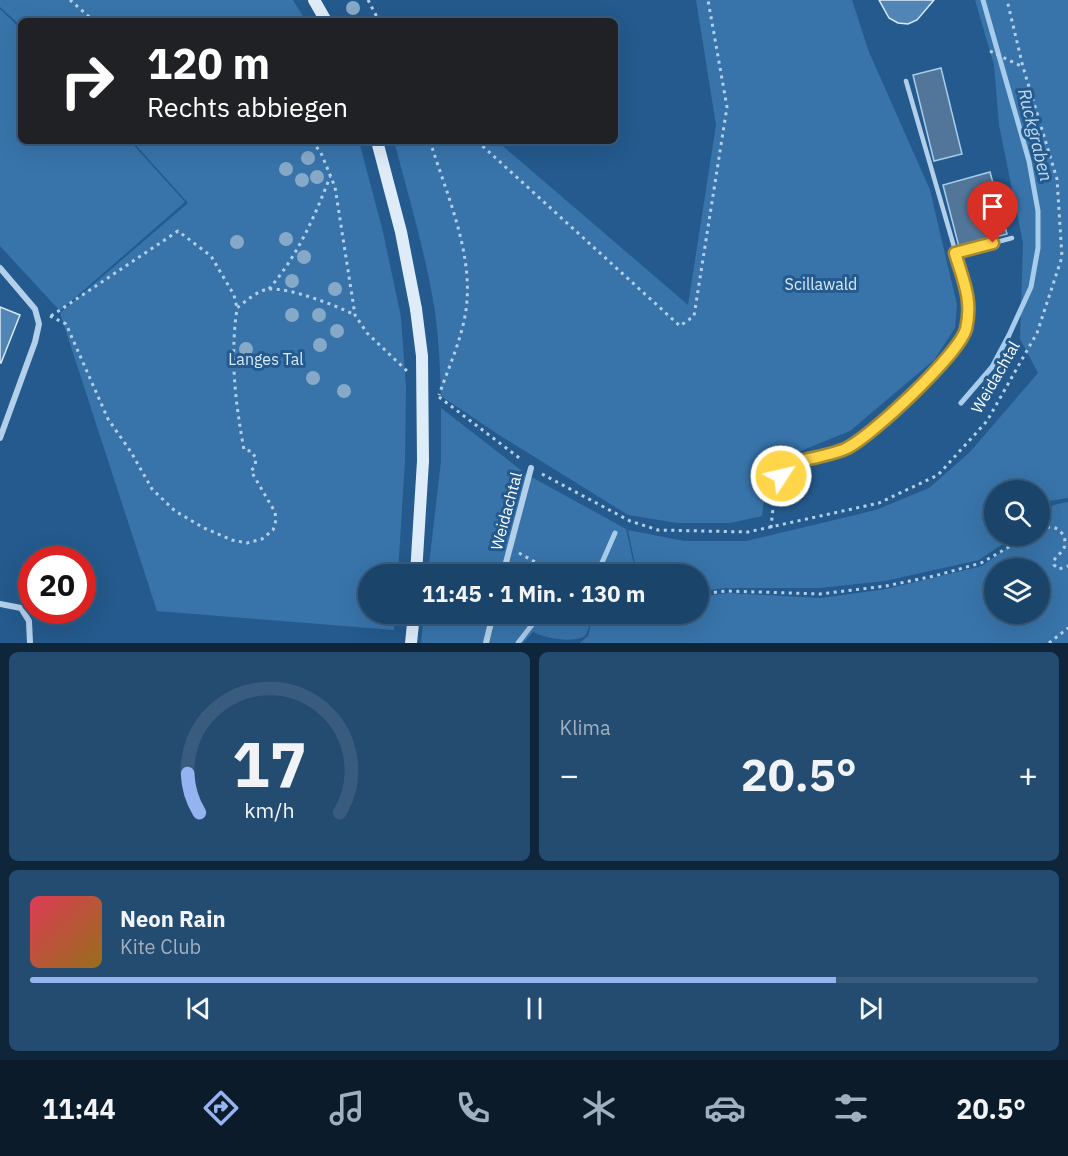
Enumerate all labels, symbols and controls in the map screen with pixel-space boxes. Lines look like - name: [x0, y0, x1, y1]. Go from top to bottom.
- text: 120 m: [147, 36, 270, 91]
- icon: right: [48, 42, 126, 120]
- water label: Ruckgraben: [1013, 86, 1058, 184]
- text: Rechts abbiegen: [147, 89, 348, 124]
- pin: [967, 181, 1018, 243]
- icon: arrive: [976, 190, 1009, 223]
- park label: Scillawald: [785, 274, 857, 294]
- street label: Weidachtal: [966, 337, 1024, 417]
- park label: Langes Tal: [228, 349, 304, 369]
- position arrow: [749, 444, 813, 508]
- street label: Weidachtal: [486, 470, 526, 552]
- map controls: [984, 480, 1050, 624]
- button: search: [984, 480, 1050, 546]
- speed limit sign: 20: [18, 546, 96, 624]
- button: layers: [984, 558, 1050, 624]
- text: 11:45 · 1 Min. · 130 m: [422, 579, 645, 608]
- text: Klima: [560, 714, 611, 741]
- text: 17: [232, 723, 307, 804]
- text: 20.5°: [741, 745, 857, 803]
- text: −: [560, 753, 579, 796]
- text: +: [1018, 753, 1038, 796]
- text: km/h: [244, 797, 294, 825]
- text: Neon Rain: [120, 904, 226, 933]
- text: Kite Club: [120, 933, 201, 960]
- icon: previous: [182, 992, 215, 1025]
- icon: pause: [518, 992, 551, 1025]
- icon: next: [854, 992, 887, 1025]
- icon: directions: [200, 1087, 242, 1129]
- icon: music: [326, 1087, 368, 1129]
- icon: phone: [452, 1087, 494, 1129]
- icon: climate: [578, 1087, 620, 1129]
- icon: car: [704, 1087, 746, 1129]
- icon: filters: [830, 1087, 872, 1129]
- text: 11:44: [42, 1091, 116, 1126]
- text: 20.5°: [956, 1091, 1026, 1126]

